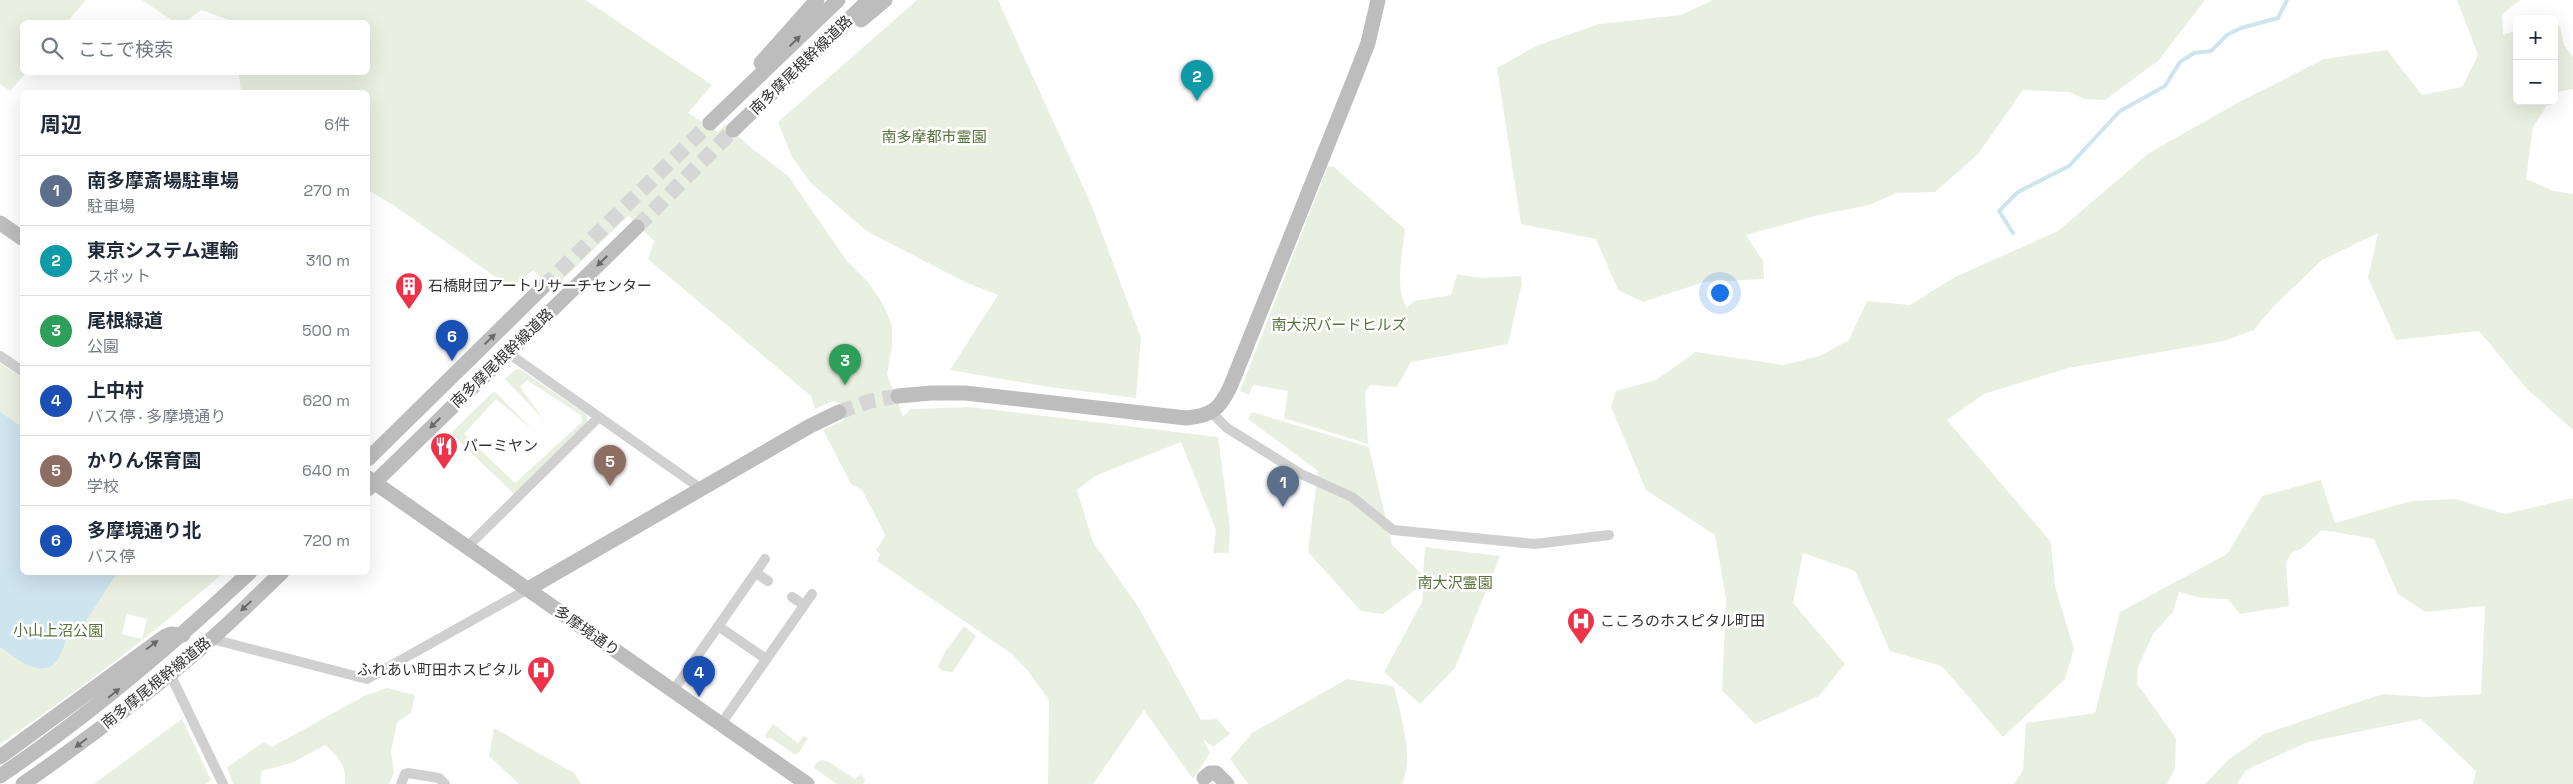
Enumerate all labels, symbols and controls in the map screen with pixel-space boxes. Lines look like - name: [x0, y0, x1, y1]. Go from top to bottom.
- street label: 南多摩尾根幹線道路: [745, 11, 856, 118]
- map controls: [2513, 15, 2558, 105]
- button: +: [2513, 15, 2558, 60]
- search box: [20, 20, 370, 75]
- icon: search: [38, 34, 66, 62]
- one-way arrow: [789, 35, 801, 47]
- text: ここで検索: [78, 37, 173, 62]
- pin: 2: [1181, 60, 1213, 101]
- button: −: [2513, 60, 2558, 105]
- text: 周辺: [40, 111, 82, 138]
- text: 6件: [324, 114, 350, 135]
- park label: 南多摩都市霊園: [881, 127, 987, 146]
- text: 南多摩斎場駐車場: [87, 168, 239, 193]
- text: 1: [52, 180, 60, 201]
- text: 270 m: [303, 180, 350, 201]
- text: 駐車場: [87, 196, 135, 217]
- text: 東京システム運輸: [87, 238, 238, 263]
- text: 2: [51, 250, 61, 271]
- text: 310 m: [306, 250, 350, 271]
- one-way arrow: [596, 255, 608, 267]
- text: スポット: [87, 266, 151, 287]
- building icon: 石橋財団アートリサーチセンター: [394, 271, 424, 310]
- place label: 石橋財団アートリサーチセンター: [428, 276, 652, 295]
- your location: [1707, 280, 1733, 306]
- street label: 南多摩尾根幹線道路: [446, 304, 557, 411]
- text: 尾根緑道: [87, 308, 163, 333]
- park label: 南大沢バードヒルズ: [1271, 315, 1407, 334]
- text: 3: [51, 320, 61, 341]
- text: 500 m: [302, 320, 350, 341]
- pin: 6: [436, 320, 468, 361]
- one-way arrow: [484, 333, 496, 345]
- text: 公園: [87, 336, 119, 357]
- pin: 3: [829, 344, 861, 385]
- text: 上中村: [87, 378, 144, 403]
- text: 4: [51, 390, 61, 411]
- text: 620 m: [302, 390, 350, 411]
- text: バス停 · 多摩境通り: [87, 406, 226, 427]
- one-way arrow: [430, 417, 442, 429]
- restaurant icon: バーミヤン: [429, 431, 459, 470]
- place label: バーミヤン: [463, 436, 538, 455]
- pin: 5: [594, 445, 626, 486]
- text: かりん保育園: [87, 448, 201, 473]
- text: 5: [51, 460, 61, 481]
- text: 640 m: [302, 460, 350, 481]
- pin: 1: [1267, 466, 1299, 507]
- text: 学校: [87, 476, 119, 497]
- text: 多摩境通り北: [87, 518, 201, 543]
- text: 6: [51, 530, 61, 551]
- text: 720 m: [303, 530, 350, 551]
- text: バス停: [87, 546, 135, 567]
- park label: 南大沢霊園: [1417, 573, 1493, 592]
- one-way arrow: [241, 600, 253, 612]
- street label: 多摩境通り: [551, 601, 623, 660]
- hospital icon: こころのホスピタル町田: [1566, 606, 1596, 645]
- place label: こころのホスピタル町田: [1600, 611, 1765, 630]
- park label: 小山上沼公園: [13, 621, 103, 640]
- street label: 南多摩尾根幹線道路: [97, 633, 214, 732]
- one-way arrow: [145, 640, 158, 651]
- hospital icon: ふれあい町田ホスピタル: [526, 655, 556, 694]
- pin: 4: [683, 656, 715, 697]
- place label: ふれあい町田ホスピタル: [357, 660, 522, 679]
- one-way arrow: [107, 687, 120, 698]
- one-way arrow: [75, 738, 88, 749]

